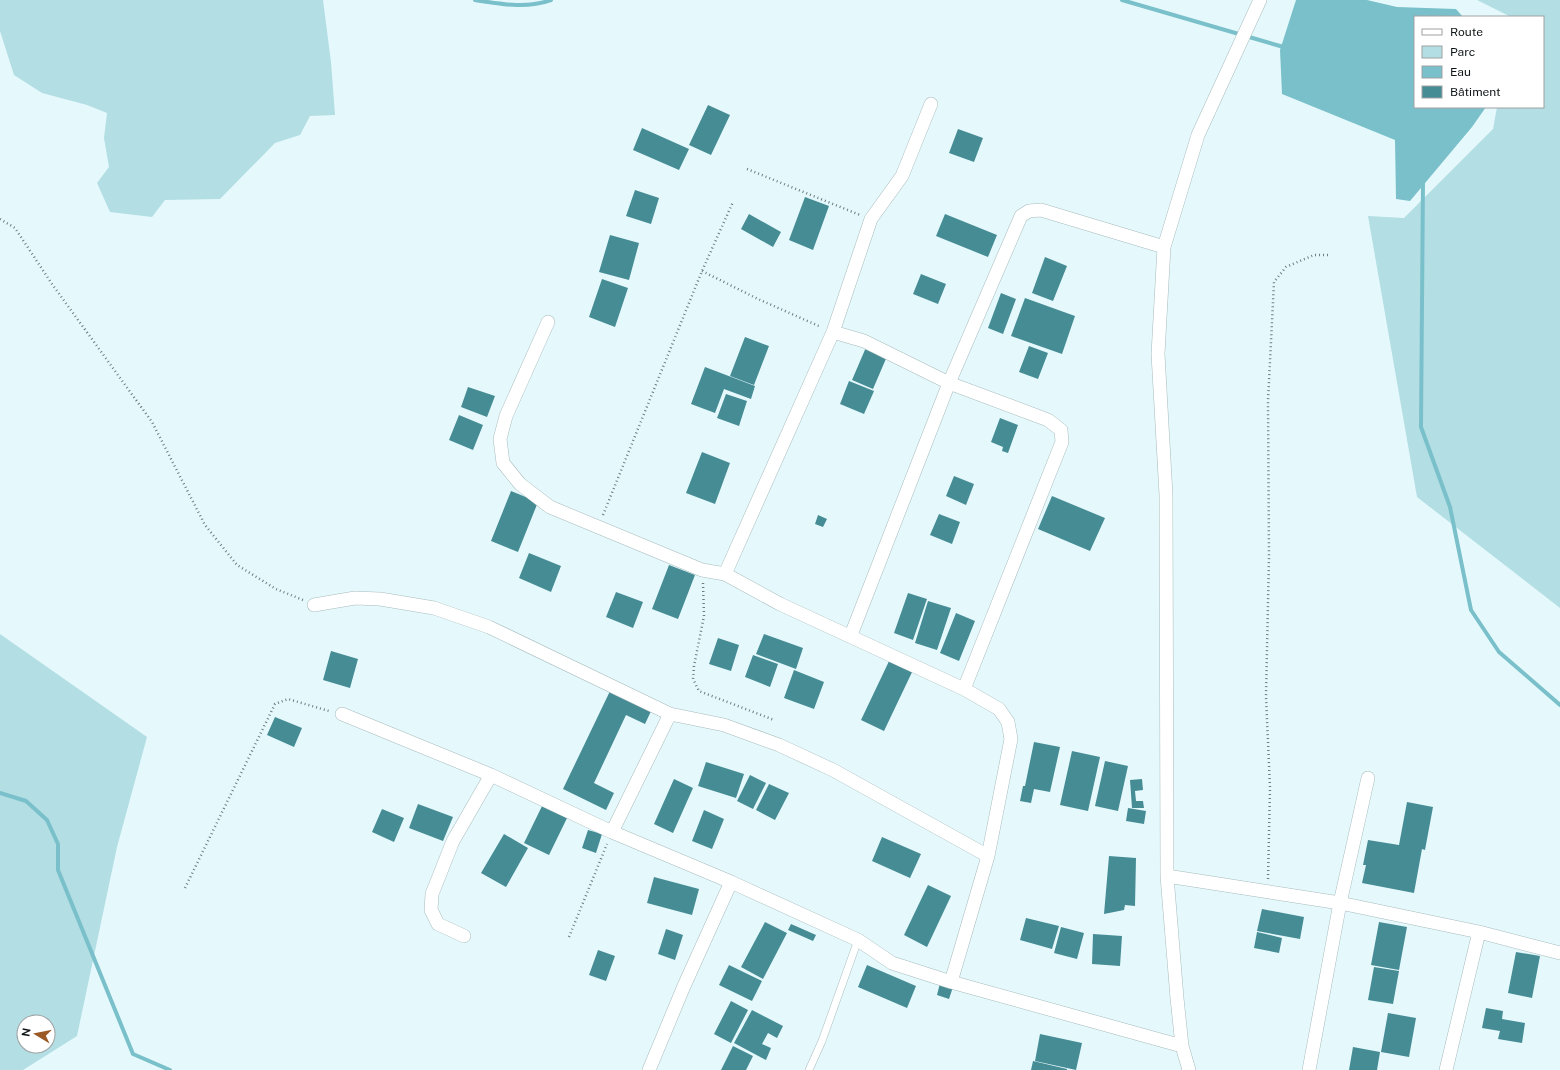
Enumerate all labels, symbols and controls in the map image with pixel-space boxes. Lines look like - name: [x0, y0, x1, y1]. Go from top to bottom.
- legend: [1414, 16, 1544, 108]
- text: Route: [1450, 25, 1483, 39]
- text: Parc: [1450, 45, 1475, 59]
- text: Eau: [1450, 65, 1471, 79]
- text: Bâtiment: [1450, 85, 1501, 99]
- north arrow: [16, 1014, 56, 1054]
- text: N: [19, 1027, 33, 1038]

